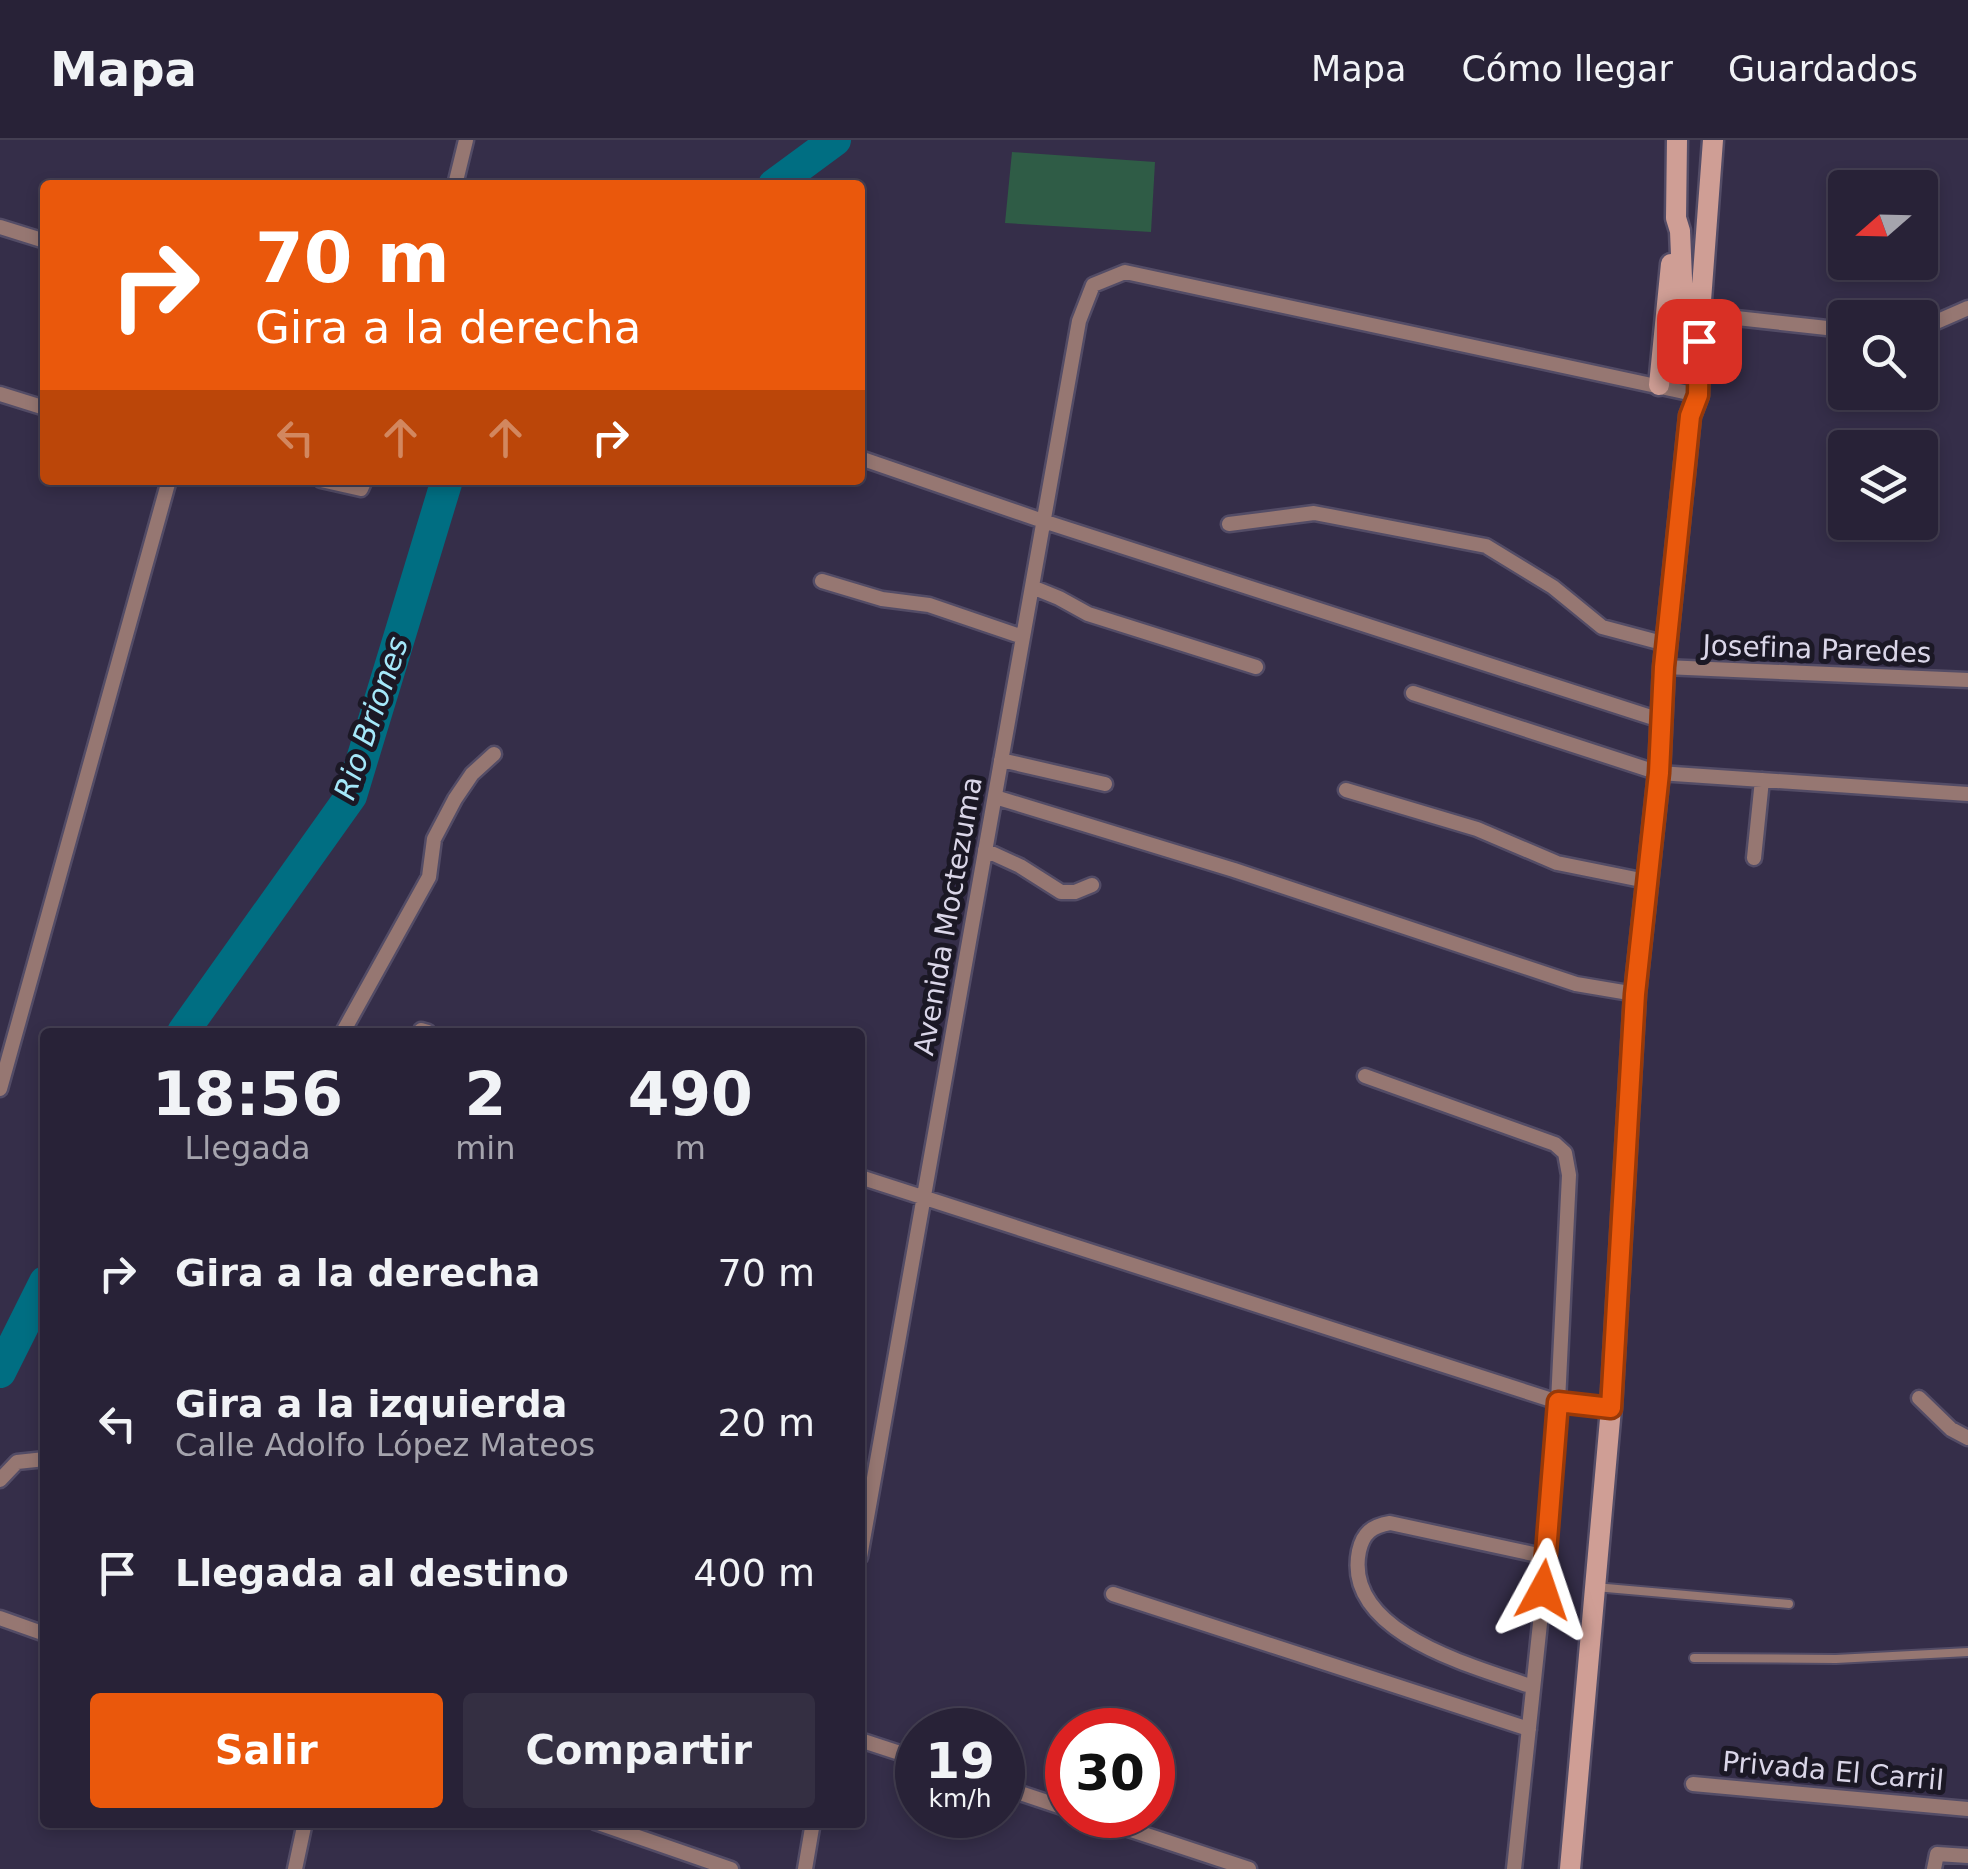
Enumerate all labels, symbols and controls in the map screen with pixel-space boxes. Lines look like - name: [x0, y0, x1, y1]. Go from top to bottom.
- text: Mapa: [50, 41, 197, 97]
- text: Mapa: [1311, 49, 1406, 89]
- text: Cómo llegar: [1461, 49, 1673, 89]
- text: Guardados: [1728, 49, 1918, 89]
- north arrow: [1828, 170, 1938, 280]
- map controls: [1828, 170, 1938, 540]
- text: 70 m: [255, 217, 450, 299]
- icon: right: [90, 220, 220, 350]
- pin: [1657, 299, 1742, 384]
- button: search: [1828, 300, 1938, 410]
- text: Gira a la derecha: [255, 301, 641, 354]
- icon: arrive: [1672, 314, 1727, 369]
- icon: left: [268, 410, 323, 465]
- icon: ahead: [373, 410, 428, 465]
- icon: ahead: [478, 410, 533, 465]
- icon: right: [583, 410, 638, 465]
- button: layers: [1828, 430, 1938, 540]
- street label: Josefina Paredes: [1700, 628, 1932, 669]
- water label: Rio Briones: [327, 632, 415, 804]
- street label: Avenida Moctezuma: [907, 774, 989, 1058]
- text: 18:56: [152, 1059, 343, 1129]
- text: 2: [464, 1059, 506, 1129]
- text: 490: [628, 1059, 753, 1129]
- text: Llegada: [184, 1129, 311, 1167]
- text: min: [455, 1129, 516, 1167]
- text: m: [675, 1129, 706, 1167]
- icon: right: [90, 1246, 145, 1301]
- text: Gira a la derecha: [175, 1251, 540, 1295]
- text: 70 m: [718, 1251, 815, 1295]
- text: Gira a la izquierda: [175, 1382, 567, 1426]
- icon: left: [90, 1396, 145, 1451]
- text: 20 m: [718, 1401, 815, 1445]
- text: Calle Adolfo López Mateos: [175, 1426, 595, 1464]
- position arrow: [1491, 1538, 1595, 1642]
- icon: arrive: [90, 1546, 145, 1601]
- text: Llegada al destino: [175, 1551, 569, 1595]
- text: 400 m: [693, 1551, 815, 1595]
- button: Salir: [90, 1693, 443, 1808]
- button: Compartir: [463, 1693, 815, 1808]
- speed limit sign: 30: [1045, 1708, 1175, 1838]
- text: 19: [925, 1732, 995, 1790]
- street label: Privada El Carril: [1721, 1745, 1945, 1797]
- text: km/h: [928, 1784, 992, 1813]

